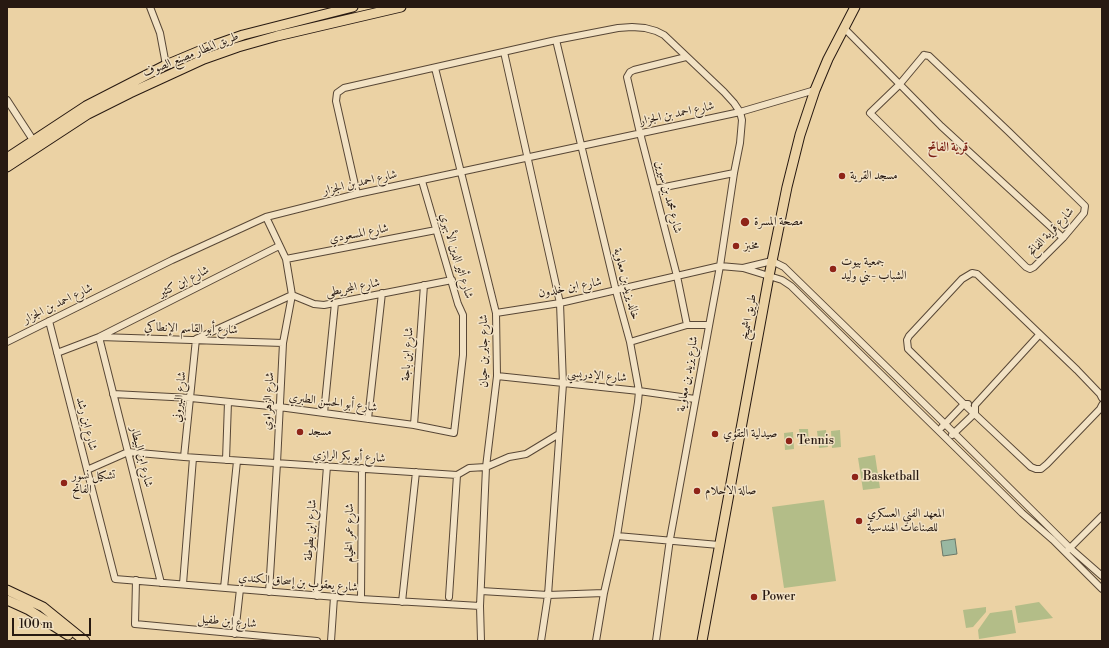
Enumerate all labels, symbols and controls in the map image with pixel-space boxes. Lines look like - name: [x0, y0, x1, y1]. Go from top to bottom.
- street label: طريق المطار مصنع الصوف: [141, 29, 241, 81]
- street label: شارع احمد بن الجزار: [638, 99, 716, 129]
- district label: قرية الفاتح: [928, 140, 968, 156]
- street label: شارع محمد بن سيرين: [651, 159, 685, 235]
- street label: شارع احمد بن الجزار: [321, 167, 399, 199]
- place label: مسجد القرية: [850, 169, 898, 183]
- marker: مسجد القرية: [837, 171, 847, 181]
- street label: شارع قرية الفاتح: [1025, 205, 1077, 259]
- street label: شارع أثير الدين الأبهري: [436, 212, 476, 300]
- place label: مصحة المسرة: [754, 215, 803, 229]
- marker: مصحة المسرة: [739, 216, 751, 228]
- street label: شارع المسعودي: [328, 221, 390, 247]
- place label: مخبز: [744, 239, 759, 253]
- marker: مخبز: [731, 241, 741, 251]
- street label: خالد يزيد بن معاوية: [610, 247, 642, 321]
- place label: جمعية بيوت الشباب -بني وليد: [841, 255, 907, 283]
- street label: شارع ابن كثير: [156, 263, 212, 301]
- marker: جمعية بيوت الشباب -بني وليد: [828, 264, 838, 274]
- street label: شارع ابن خلدون: [537, 275, 603, 301]
- street label: شارع المجريطي: [325, 276, 381, 300]
- street label: شارع احمد بن الجزار: [21, 281, 95, 327]
- street label: طريق اشميخ: [738, 293, 760, 341]
- street label: شارع جابر بن حيان: [477, 314, 491, 388]
- street label: شارع أبو القاسم الإنطاكي: [144, 320, 238, 338]
- street label: شارع ابن باجة: [399, 326, 417, 382]
- street label: شارع يزيد بن معاوية: [674, 335, 702, 413]
- street label: شارع الإدريسي: [567, 366, 627, 386]
- street label: شارع البيروني: [170, 371, 190, 423]
- street label: شارع الزهراوي: [260, 372, 278, 430]
- street label: شارع أبو الحسن الطبري: [288, 390, 378, 416]
- street label: شارع ابن رشد: [72, 396, 100, 452]
- street label: شارع ابن البيطار: [127, 425, 155, 489]
- place label: مسجد: [308, 425, 332, 439]
- marker: مسجد: [295, 427, 305, 437]
- place label: صيدلية التقوي: [723, 427, 777, 441]
- marker: صيدلية التقوي: [710, 429, 720, 439]
- place label: Tennis: [797, 434, 834, 448]
- marker: Tennis: [784, 436, 794, 446]
- street label: شارع أبو بكر الرازي: [312, 448, 386, 466]
- place label: تشكيل نسور الفاتح: [72, 469, 115, 497]
- place label: Basketball: [863, 470, 919, 484]
- marker: Basketball: [850, 472, 860, 482]
- marker: تشكيل نسور الفاتح: [59, 478, 69, 488]
- place label: صالة الاحلام: [705, 484, 756, 498]
- marker: صالة الاحلام: [692, 486, 702, 496]
- street label: شارع ابن بطوطة: [302, 499, 320, 561]
- street label: شارع عمر الخيام: [343, 503, 357, 563]
- place label: المعهد الفني العسكري للصناعات الهندسية: [867, 507, 945, 535]
- marker: المعهد الفني العسكري للصناعات الهندسية: [854, 516, 864, 526]
- street label: شارع يعقوب بن إسحاق الكندي: [238, 571, 358, 595]
- place label: Power: [762, 590, 795, 604]
- marker: Power: [749, 592, 759, 602]
- scale bar: [14, 610, 93, 636]
- street label: شارع ابن طفيل: [197, 612, 257, 632]
- text: 100 m: [19, 617, 53, 632]

